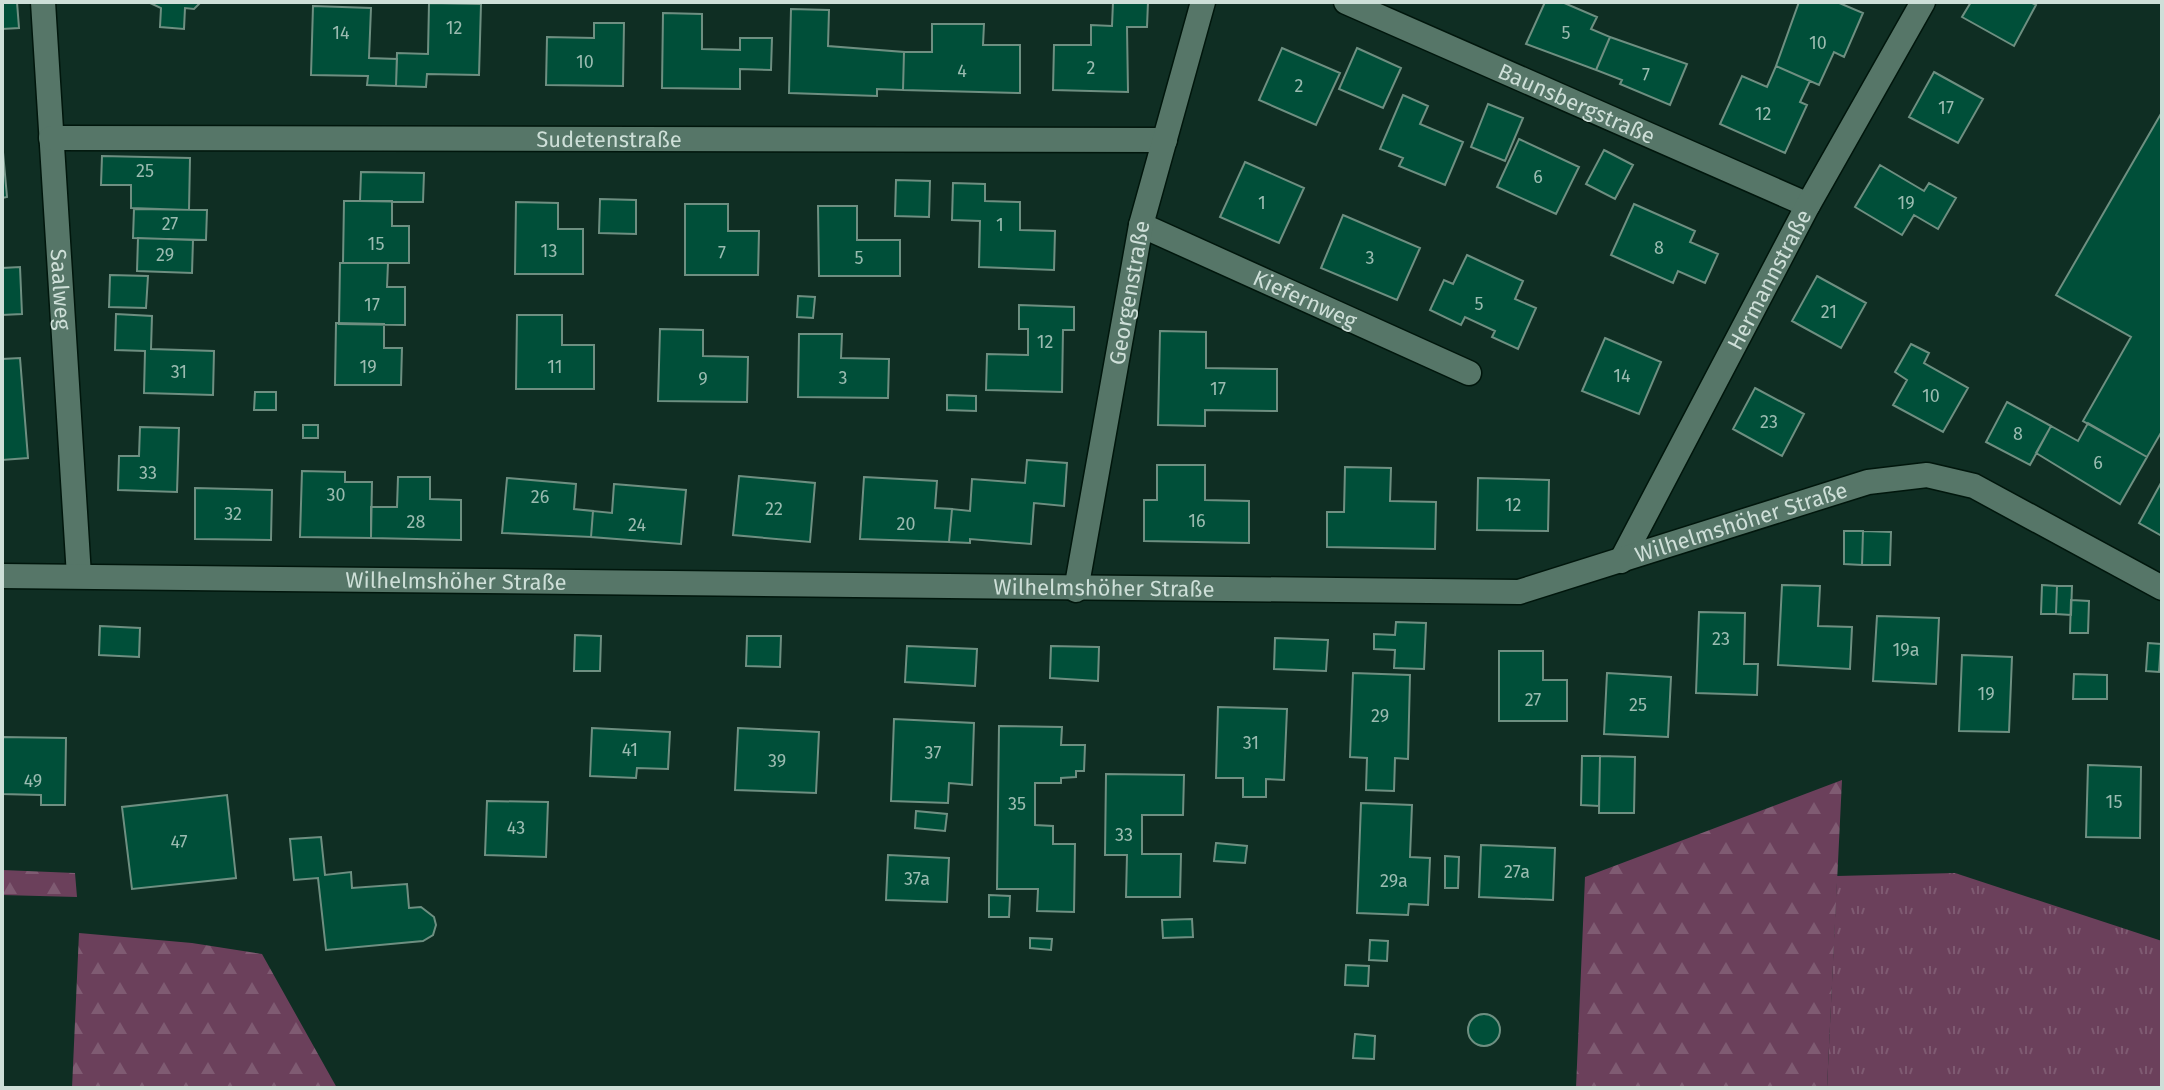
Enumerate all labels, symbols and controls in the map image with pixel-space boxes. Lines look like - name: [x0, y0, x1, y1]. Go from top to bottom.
- house number: 12: [446, 17, 462, 39]
- house number: 14: [332, 22, 350, 44]
- house number: 5: [1561, 22, 1571, 44]
- house number: 10: [1809, 32, 1827, 54]
- house number: 10: [576, 51, 594, 73]
- house number: 2: [1087, 57, 1096, 79]
- street label: Baunsbergstraße: [1494, 57, 1659, 150]
- house number: 4: [957, 60, 967, 82]
- house number: 7: [1642, 64, 1650, 86]
- house number: 2: [1295, 75, 1304, 97]
- house number: 17: [1938, 97, 1954, 119]
- house number: 12: [1755, 103, 1771, 125]
- street label: Sudetenstraße: [536, 125, 682, 153]
- house number: 25: [136, 160, 154, 182]
- house number: 6: [1533, 166, 1543, 188]
- house number: 1: [1258, 192, 1266, 214]
- house number: 19: [1897, 192, 1915, 214]
- street label: Hermannstraße: [1721, 205, 1817, 354]
- house number: 27: [162, 213, 178, 235]
- house number: 1: [996, 214, 1004, 236]
- street label: Georgenstraße: [1103, 218, 1155, 367]
- house number: 15: [368, 233, 384, 255]
- house number: 8: [1654, 237, 1664, 259]
- house number: 13: [541, 240, 557, 262]
- house number: 7: [718, 242, 726, 264]
- house number: 29: [156, 244, 174, 266]
- house number: 5: [854, 247, 864, 269]
- house number: 3: [1366, 247, 1374, 269]
- street label: Saalweg: [45, 248, 77, 331]
- street label: Kiefernweg: [1249, 264, 1362, 334]
- house number: 5: [1474, 293, 1484, 315]
- house number: 17: [364, 294, 380, 316]
- house number: 21: [1821, 301, 1837, 323]
- house number: 12: [1037, 331, 1053, 353]
- house number: 19: [359, 356, 377, 378]
- house number: 11: [547, 356, 563, 378]
- house number: 31: [171, 361, 187, 383]
- house number: 14: [1613, 365, 1631, 387]
- house number: 3: [839, 367, 847, 389]
- house number: 9: [698, 368, 708, 390]
- house number: 17: [1210, 378, 1226, 400]
- house number: 10: [1922, 385, 1940, 407]
- house number: 23: [1760, 411, 1778, 433]
- house number: 8: [2013, 423, 2023, 445]
- house number: 6: [2093, 452, 2103, 474]
- house number: 33: [139, 462, 157, 484]
- street label: Wilhelmshöher Straße: [1632, 476, 1851, 568]
- house number: 30: [326, 484, 346, 506]
- house number: 26: [531, 486, 549, 508]
- house number: 12: [1505, 494, 1521, 516]
- house number: 22: [765, 498, 783, 520]
- house number: 32: [224, 503, 242, 525]
- house number: 16: [1188, 510, 1206, 532]
- house number: 28: [407, 511, 425, 533]
- house number: 20: [897, 513, 915, 535]
- house number: 24: [628, 514, 646, 536]
- street label: Wilhelmshöher Straße: [345, 566, 567, 595]
- street label: Wilhelmshöher Straße: [993, 573, 1215, 602]
- house number: 23: [1712, 628, 1730, 650]
- house number: 19a: [1893, 639, 1919, 661]
- house number: 19: [1977, 683, 1995, 705]
- house number: 27: [1525, 689, 1541, 711]
- house number: 25: [1629, 694, 1647, 716]
- house number: 29: [1371, 705, 1389, 727]
- house number: 31: [1243, 732, 1259, 754]
- house number: 41: [622, 739, 638, 761]
- house number: 37: [925, 742, 941, 764]
- house number: 39: [768, 750, 786, 772]
- house number: 49: [24, 770, 42, 792]
- house number: 15: [2106, 791, 2122, 813]
- house number: 35: [1008, 793, 1026, 815]
- house number: 43: [507, 817, 525, 839]
- house number: 33: [1115, 824, 1133, 846]
- house number: 47: [170, 831, 188, 853]
- house number: 27a: [1504, 861, 1530, 883]
- house number: 37a: [904, 868, 930, 890]
- house number: 29a: [1380, 870, 1408, 892]

